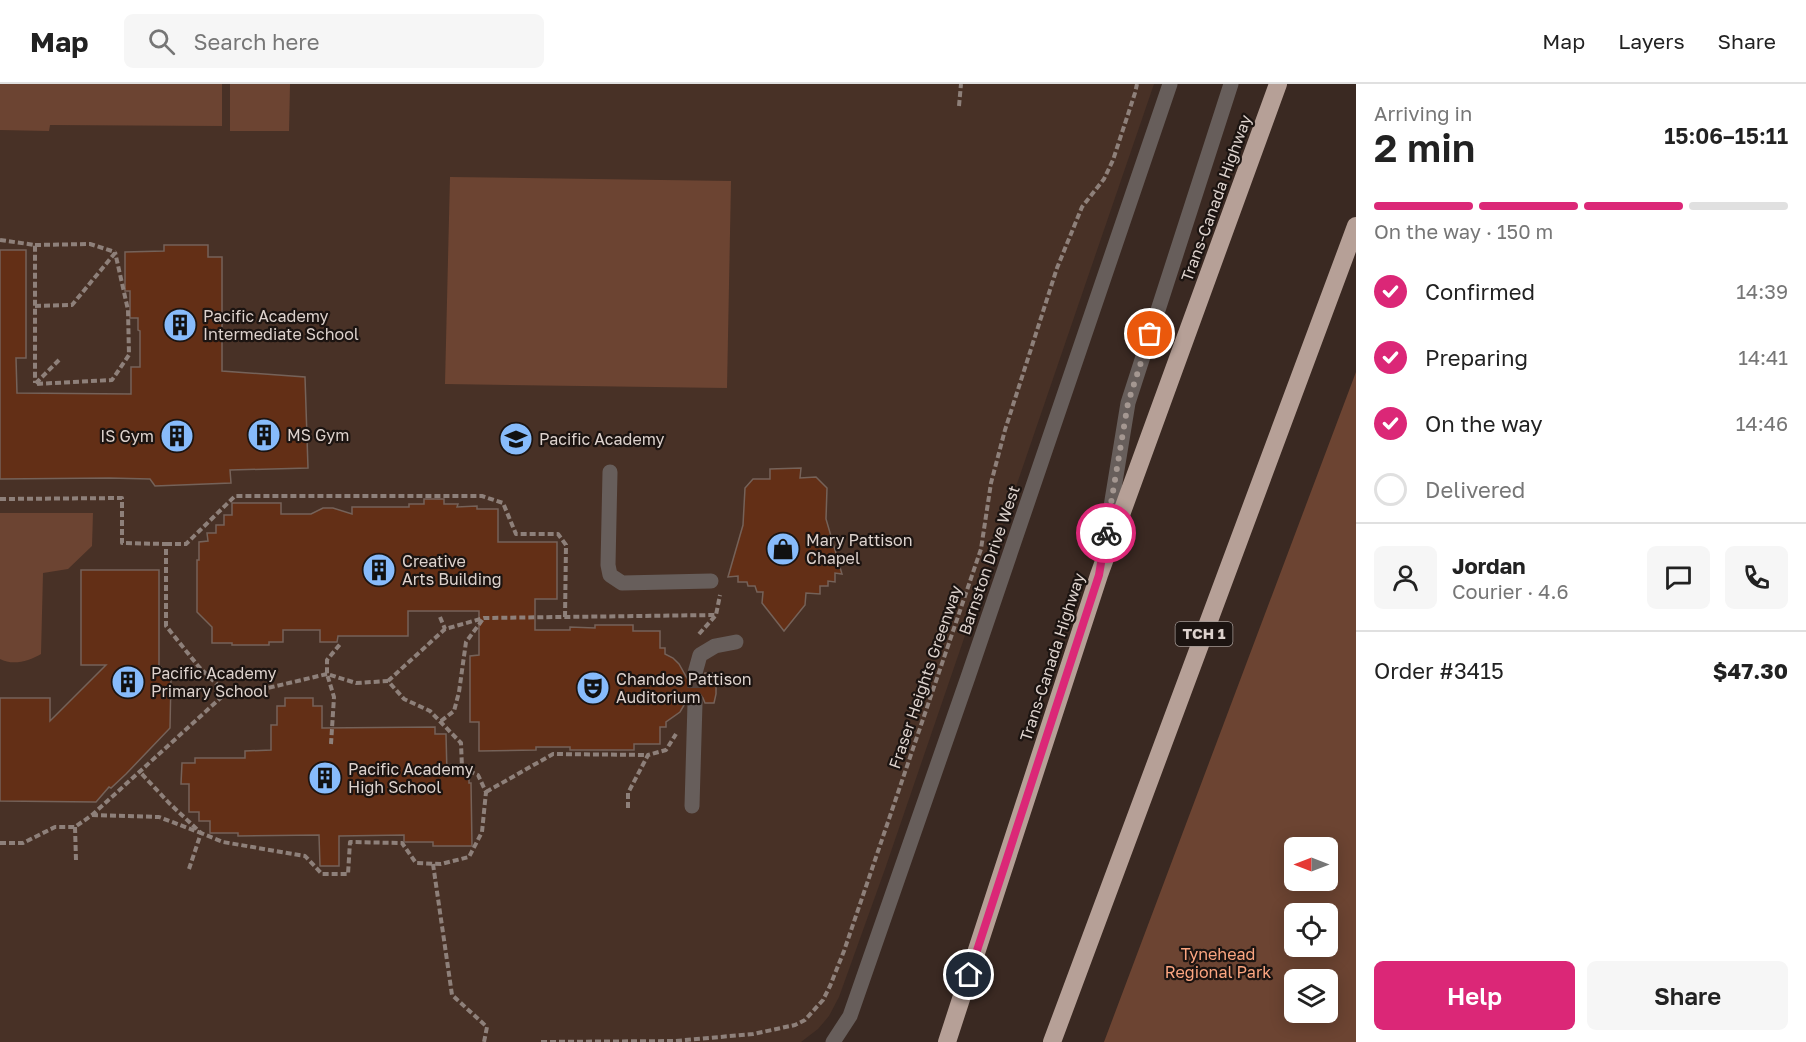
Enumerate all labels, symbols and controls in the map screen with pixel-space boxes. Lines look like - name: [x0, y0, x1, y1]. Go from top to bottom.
- search box: [124, 14, 544, 68]
- text: Map: [30, 25, 88, 58]
- icon: search: [145, 25, 178, 58]
- text: Search here: [193, 28, 319, 55]
- text: Map: [1542, 28, 1585, 54]
- text: Layers: [1618, 28, 1685, 54]
- text: Share: [1718, 28, 1776, 54]
- text: Arriving in: [1374, 101, 1472, 125]
- street label: Trans-Canada Highway: [1177, 112, 1256, 284]
- text: 15:06–15:11: [1664, 122, 1788, 149]
- text: 2 min: [1374, 124, 1475, 171]
- text: On the way · 150 m: [1374, 219, 1553, 243]
- icon: check: [1374, 275, 1407, 308]
- text: Confirmed: [1425, 278, 1535, 305]
- text: 14:39: [1736, 279, 1788, 303]
- place label: Pacific Academy Intermediate School: [203, 306, 359, 344]
- building icon: Pacific Academy Intermediate School: [162, 307, 198, 343]
- pin: [1124, 308, 1175, 359]
- icon: bag: [1133, 317, 1166, 350]
- icon: check: [1374, 341, 1407, 374]
- text: Preparing: [1425, 344, 1528, 371]
- text: 14:41: [1738, 345, 1788, 369]
- icon: check: [1374, 407, 1407, 440]
- text: On the way: [1425, 410, 1543, 437]
- text: 14:46: [1736, 411, 1788, 435]
- building icon: MS Gym: [246, 417, 282, 453]
- building icon: IS Gym: [159, 418, 195, 454]
- school or university icon: Pacific Academy: [498, 421, 534, 457]
- place label: MS Gym: [287, 425, 349, 445]
- place label: IS Gym: [100, 426, 154, 446]
- place label: Pacific Academy: [539, 429, 664, 449]
- text: Delivered: [1425, 476, 1525, 503]
- street label: Barnston Drive West: [954, 483, 1024, 637]
- courier: [1076, 503, 1136, 563]
- icon: bike: [1090, 517, 1123, 550]
- place label: Mary Pattison Chapel: [806, 530, 913, 568]
- shop icon: Mary Pattison Chapel: [765, 531, 801, 567]
- button: person: [1374, 546, 1437, 609]
- button: chat: [1647, 546, 1710, 609]
- button: phone: [1725, 546, 1788, 609]
- place label: Creative Arts Building: [402, 551, 502, 589]
- building icon: Creative Arts Building: [361, 552, 397, 588]
- text: Jordan: [1452, 552, 1526, 579]
- street label: Trans-Canada Highway: [1015, 570, 1089, 744]
- text: Courier · 4.6: [1452, 579, 1569, 603]
- street label: Fraser Heights Greenway: [884, 583, 966, 771]
- road number: TCH 1: [1176, 622, 1232, 646]
- text: Order #3415: [1374, 657, 1504, 684]
- text: $47.30: [1713, 657, 1788, 684]
- place label: Pacific Academy Primary School: [151, 663, 276, 701]
- building icon: Pacific Academy Primary School: [110, 664, 146, 700]
- place label: Chandos Pattison Auditorium: [616, 669, 752, 707]
- theatre icon: Chandos Pattison Auditorium: [575, 670, 611, 706]
- place label: Pacific Academy High School: [348, 759, 473, 797]
- building icon: Pacific Academy High School: [307, 760, 343, 796]
- north arrow: [1284, 837, 1338, 891]
- map controls: [1284, 837, 1338, 1023]
- button: locate: [1284, 903, 1338, 957]
- park label: Tynehead Regional Park: [1165, 944, 1271, 982]
- pin: [943, 949, 994, 1000]
- icon: home: [952, 958, 985, 991]
- button: Help: [1374, 961, 1575, 1030]
- button: Share: [1587, 961, 1788, 1030]
- button: layers: [1284, 969, 1338, 1023]

